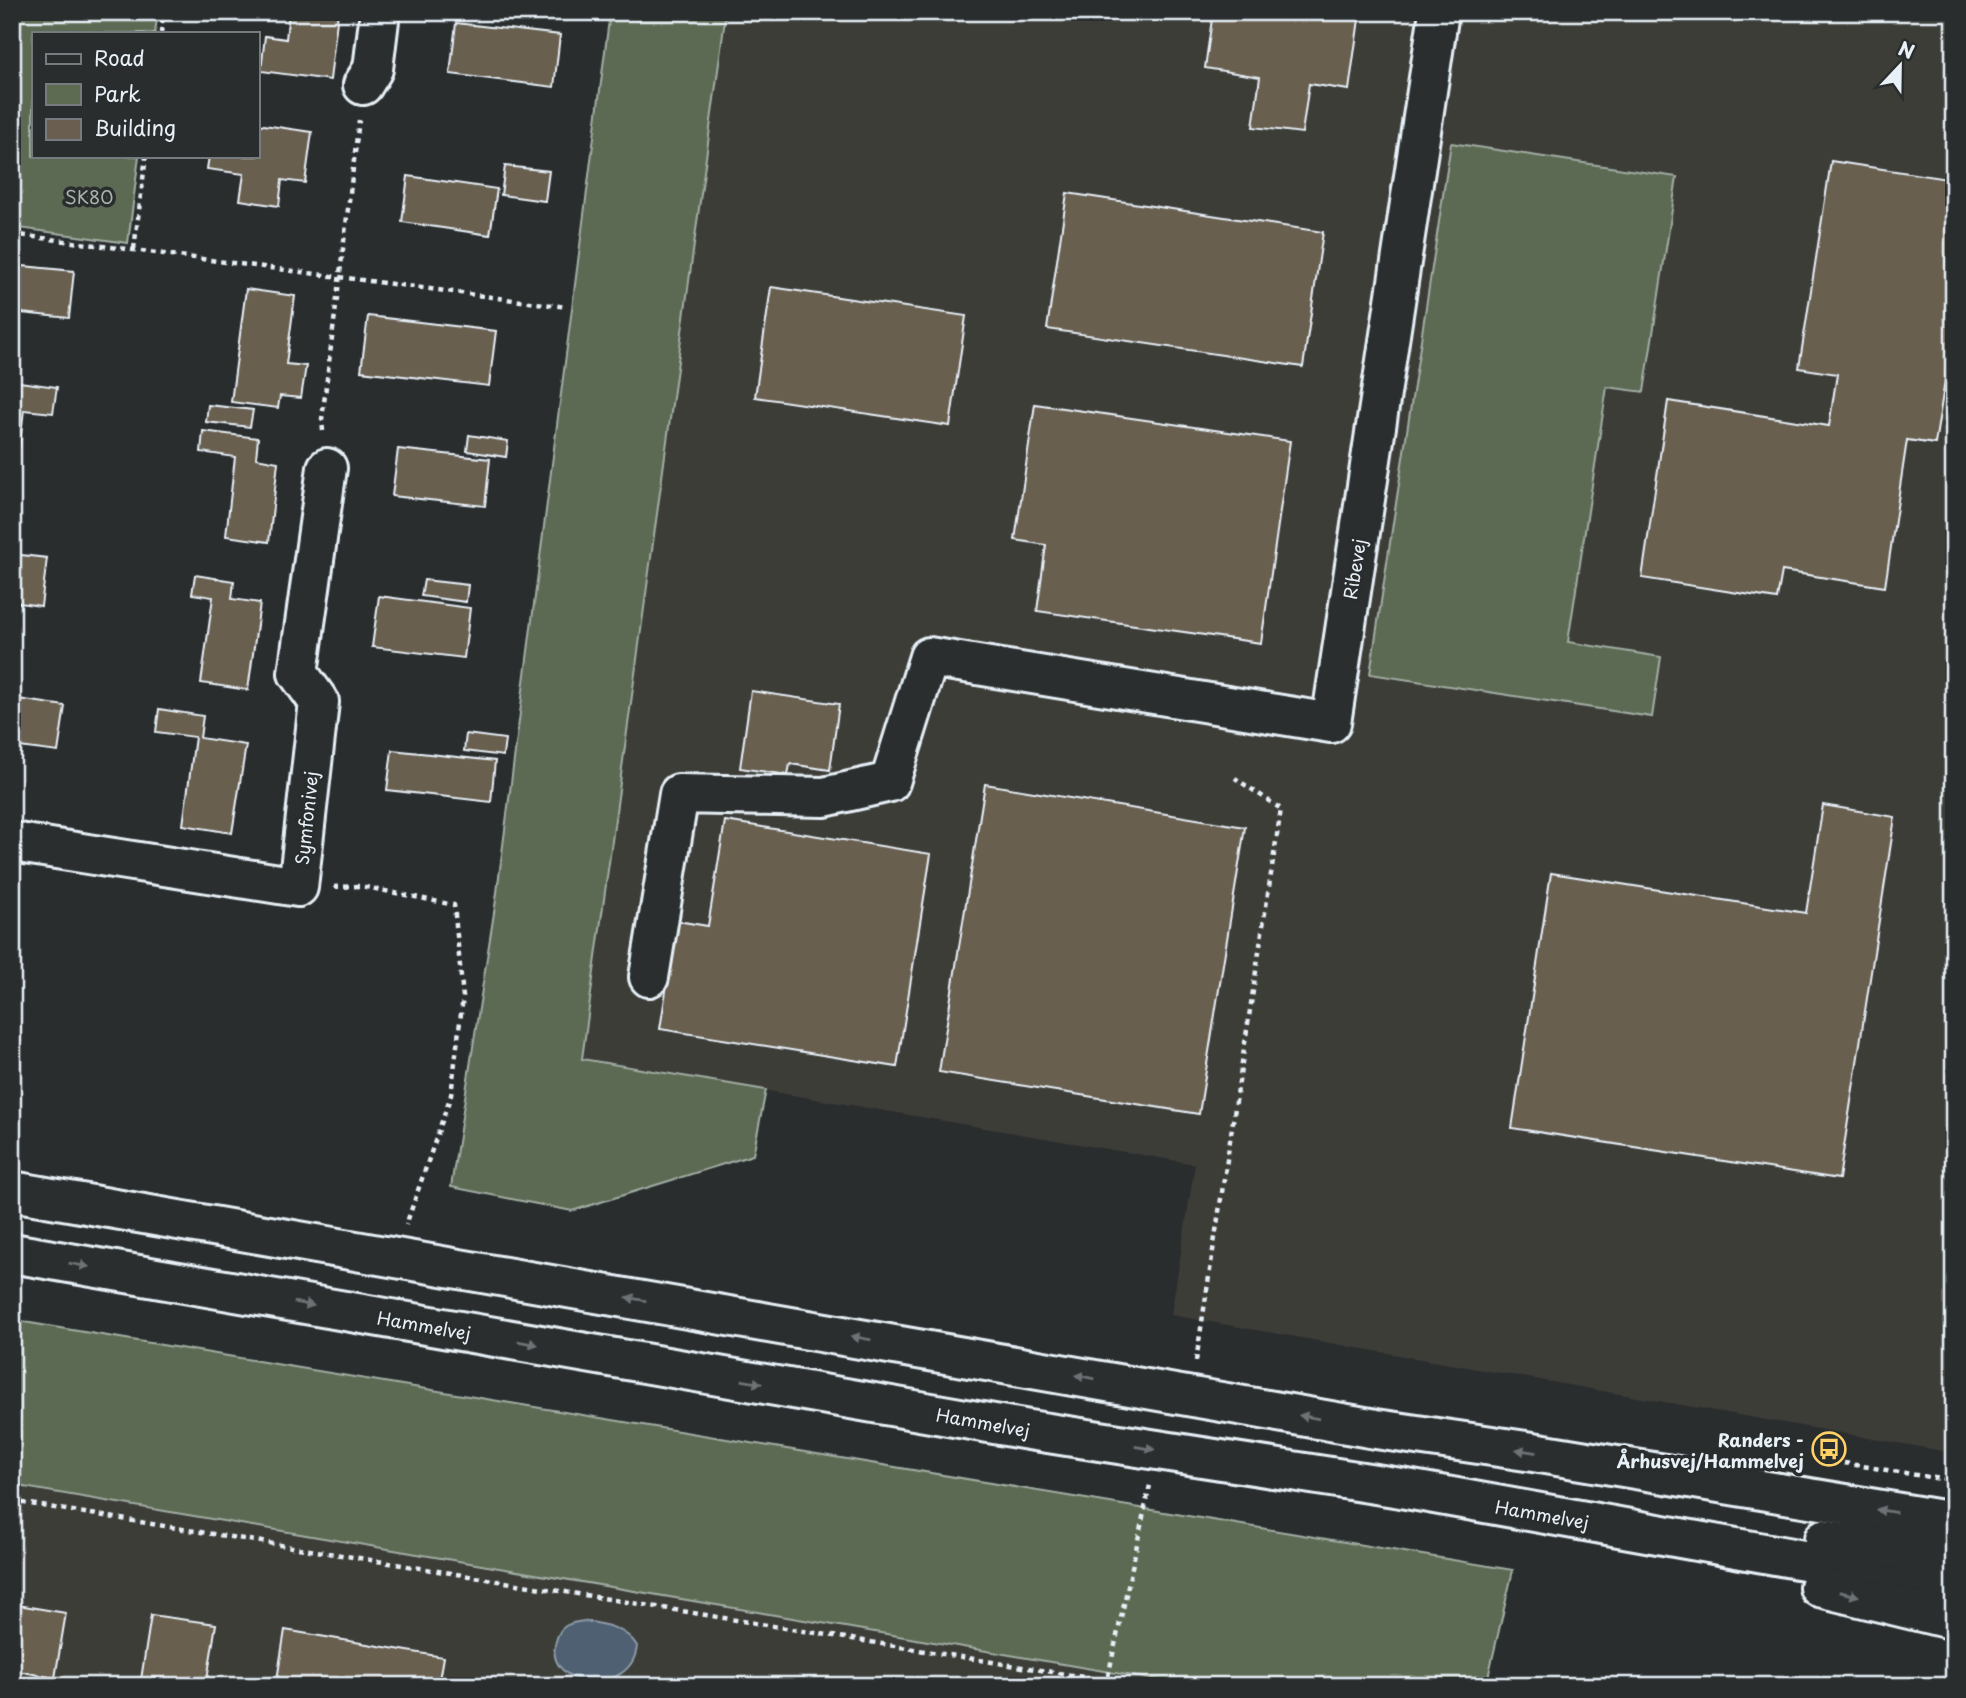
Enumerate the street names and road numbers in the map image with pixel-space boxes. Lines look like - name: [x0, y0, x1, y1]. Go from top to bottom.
- street label: Ribevej: [1336, 537, 1372, 601]
- street label: Symfonivej: [288, 770, 324, 866]
- street label: Hammelvej: [375, 1303, 473, 1347]
- street label: Hammelvej: [934, 1400, 1032, 1444]
- street label: Hammelvej: [1493, 1492, 1591, 1536]

